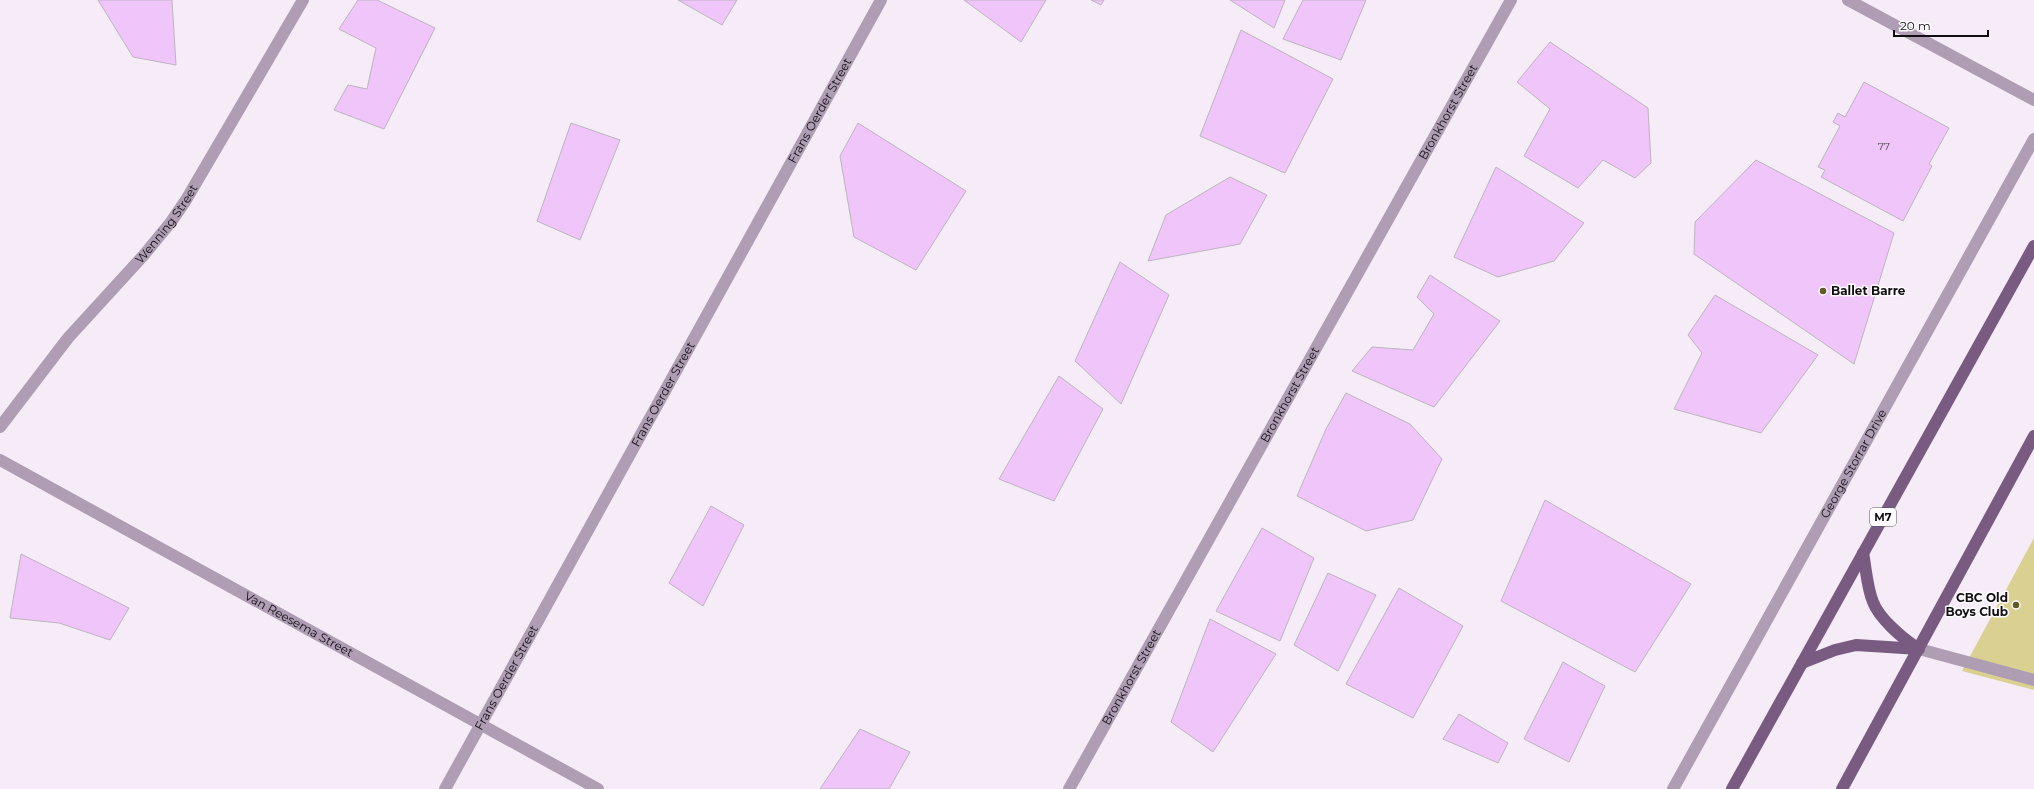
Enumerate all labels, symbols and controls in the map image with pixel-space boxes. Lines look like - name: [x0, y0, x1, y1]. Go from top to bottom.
- scale bar: [1894, 12, 1988, 38]
- text: 20 m: [1900, 18, 1931, 33]
- street label: Frans Oerder Street: [784, 55, 854, 166]
- street label: Bronkhorst Street: [1415, 61, 1481, 162]
- house number: 77: [1878, 140, 1890, 153]
- street label: Wenning Street: [132, 181, 201, 266]
- place label: Ballet Barre: [1831, 283, 1906, 298]
- marker: Ballet Barre: [1818, 286, 1828, 296]
- street label: Frans Oerder Street: [628, 339, 698, 449]
- street label: Bronkhorst Street: [1257, 344, 1322, 445]
- street label: George Storrar Drive: [1817, 406, 1889, 521]
- road number: M7: [1870, 508, 1896, 526]
- street label: Van Reesema Street: [242, 588, 356, 660]
- place label: CBC Old Boys Club: [1945, 590, 2008, 619]
- marker: CBC Old Boys Club: [2011, 600, 2021, 610]
- street label: Frans Oerder Street: [471, 622, 541, 733]
- street label: Bronkhorst Street: [1098, 627, 1164, 728]

